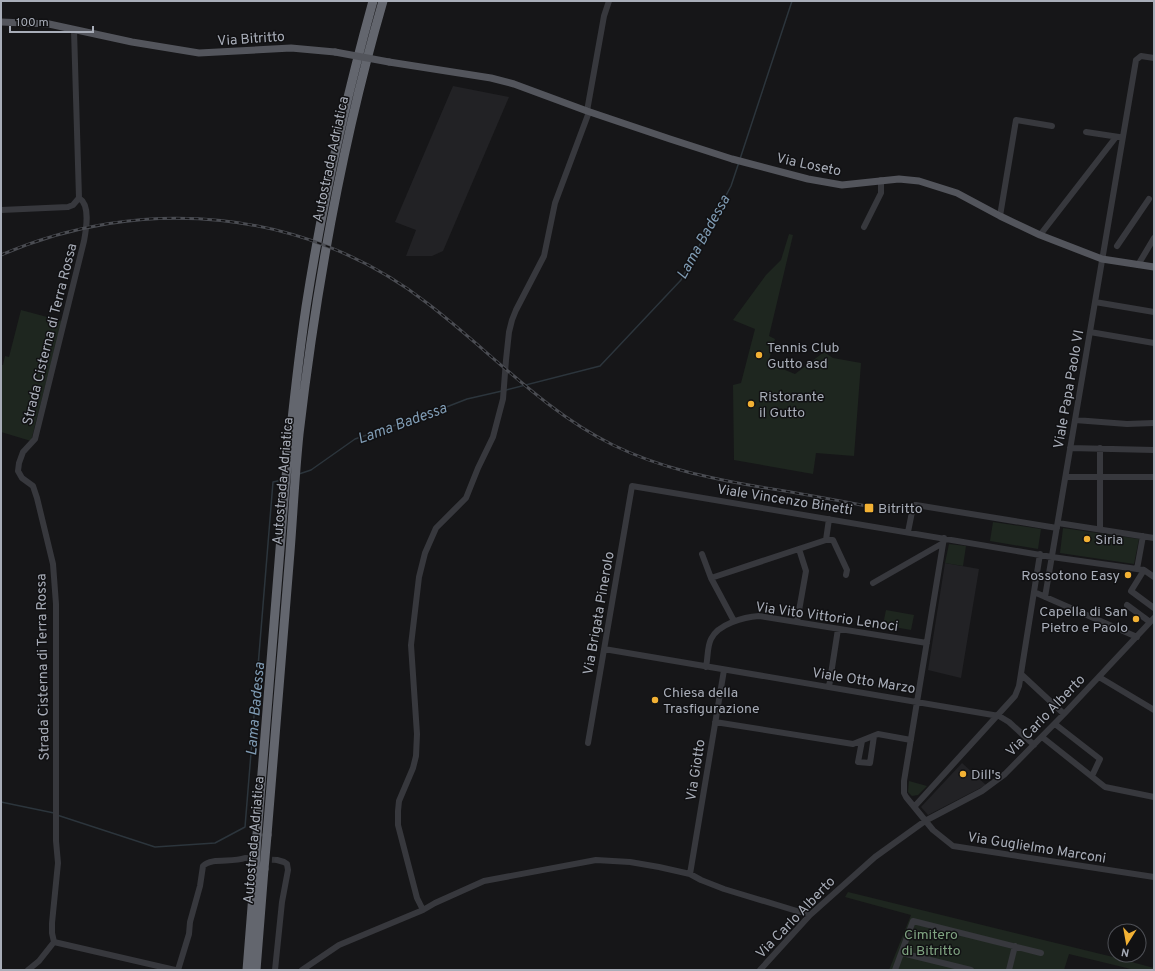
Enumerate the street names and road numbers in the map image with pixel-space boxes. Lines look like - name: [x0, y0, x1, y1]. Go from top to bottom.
- street label: Via Bitritto: [217, 29, 286, 50]
- street label: Autostrada Adriatica: [310, 95, 353, 224]
- street label: Via Loseto: [775, 150, 843, 181]
- street label: Strada Cisterna di Terra Rossa: [20, 242, 81, 427]
- street label: Viale Papa Paolo VI: [1051, 328, 1088, 450]
- street label: Autostrada Adriatica: [269, 417, 298, 546]
- street label: Viale Vincenzo Binetti: [716, 481, 854, 520]
- street label: Via Brigata Pinerolo: [580, 550, 619, 676]
- street label: Strada Cisterna di Terra Rossa: [33, 573, 54, 761]
- street label: Via Vito Vittorio Lenoci: [754, 599, 899, 636]
- street label: Viale Otto Marzo: [811, 665, 917, 698]
- street label: Via Carlo Alberto: [1003, 671, 1090, 760]
- street label: Via Giotto: [683, 738, 710, 802]
- street label: Autostrada Adriatica: [240, 776, 269, 905]
- street label: Via Guglielmo Marconi: [966, 829, 1107, 868]
- street label: Via Carlo Alberto: [753, 873, 840, 962]

